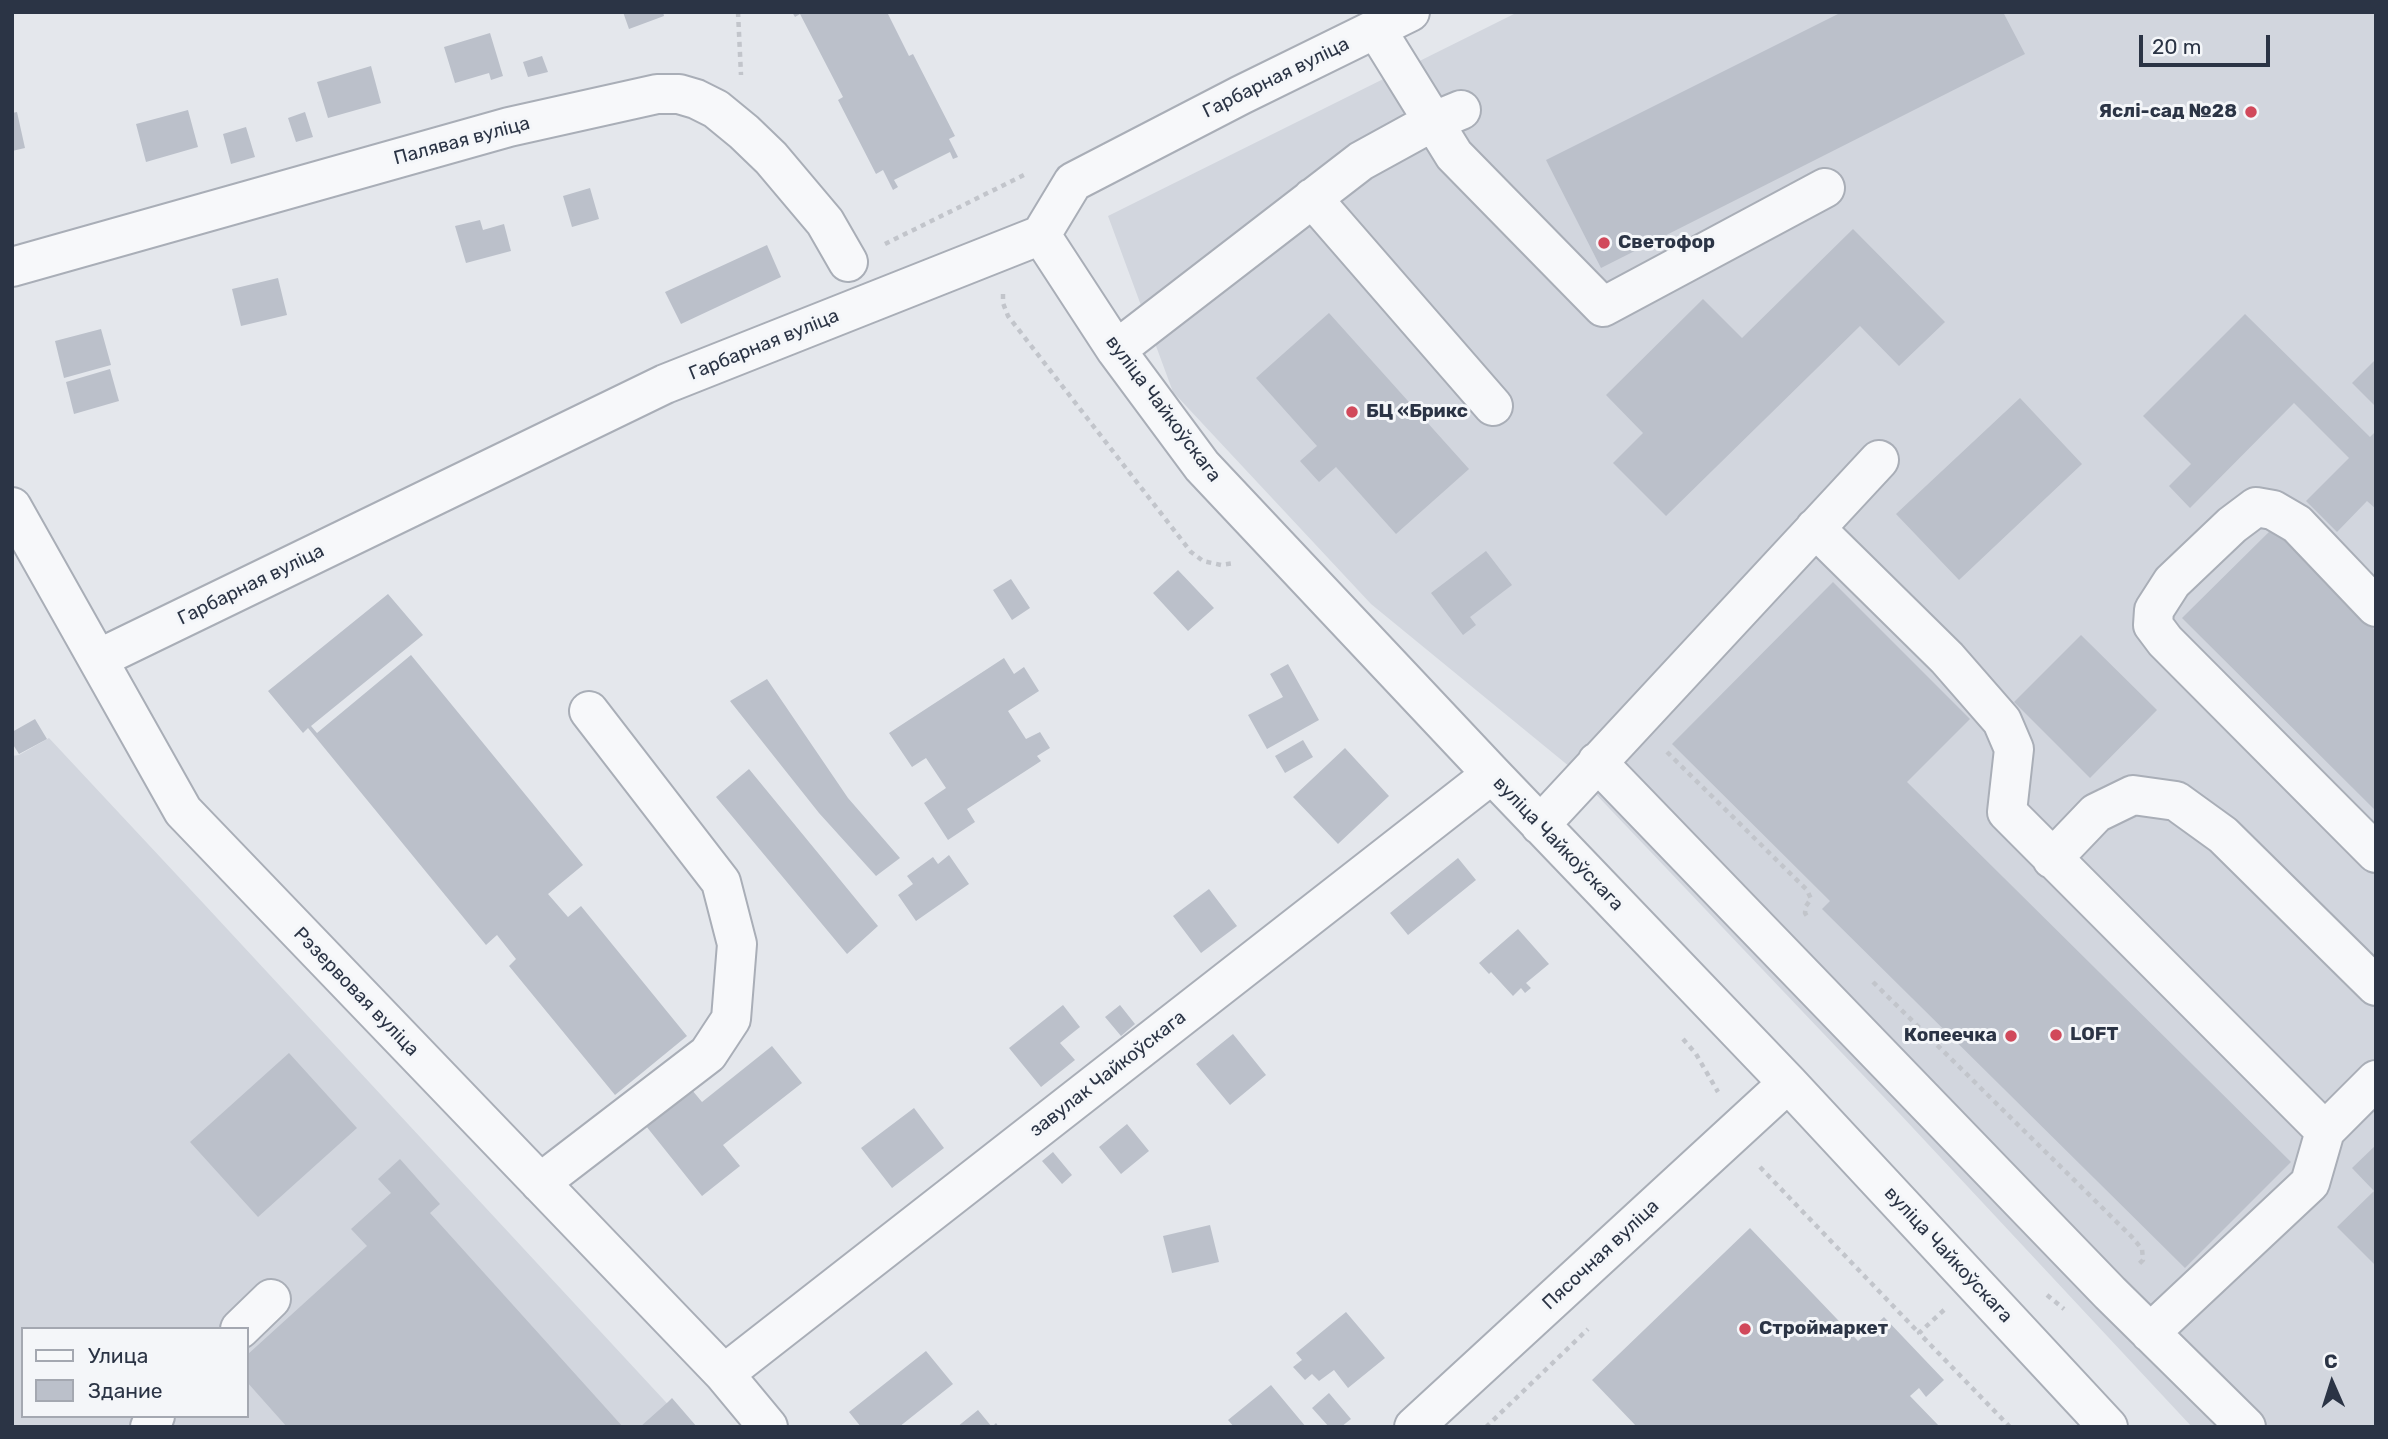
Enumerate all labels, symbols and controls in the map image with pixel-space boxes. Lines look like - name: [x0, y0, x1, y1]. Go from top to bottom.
- scale bar: [2143, 21, 2274, 65]
- street label: Гарбарная вуліца: [1199, 33, 1353, 123]
- text: 20 m: [2152, 34, 2201, 59]
- place label: Яслі-сад №28: [2099, 101, 2237, 123]
- marker: Яслі-сад №28: [2243, 104, 2259, 120]
- street label: Палявая вуліца: [391, 112, 533, 170]
- place label: Светофор: [1618, 232, 1715, 254]
- marker: Светофор: [1596, 235, 1612, 251]
- street label: Гарбарная вуліца: [686, 304, 842, 386]
- street label: вуліца Чайкоўскага: [1100, 331, 1226, 487]
- place label: БЦ «Брикс: [1366, 401, 1468, 423]
- marker: БЦ «Брикс: [1344, 404, 1360, 420]
- street label: Гарбарная вуліца: [174, 540, 328, 630]
- street label: вуліца Чайкоўскага: [1488, 772, 1628, 916]
- street label: Рэзервовая вуліца: [289, 923, 423, 1061]
- street label: завулак Чайкоўскага: [1025, 1006, 1191, 1142]
- place label: LOFT: [2070, 1024, 2118, 1046]
- place label: Копеечка: [1904, 1025, 1997, 1047]
- marker: LOFT: [2048, 1027, 2064, 1043]
- marker: Копеечка: [2003, 1028, 2019, 1044]
- street label: вуліца Чайкоўскага: [1879, 1182, 2017, 1328]
- street label: Пясочная вуліца: [1538, 1195, 1664, 1315]
- place label: Строймаркет: [1759, 1318, 1888, 1340]
- marker: Строймаркет: [1737, 1321, 1753, 1337]
- legend: [21, 1327, 248, 1418]
- text: Улица: [88, 1343, 148, 1368]
- north arrow: [2297, 1348, 2367, 1418]
- text: С: [2324, 1350, 2338, 1373]
- text: Здание: [88, 1378, 163, 1403]

